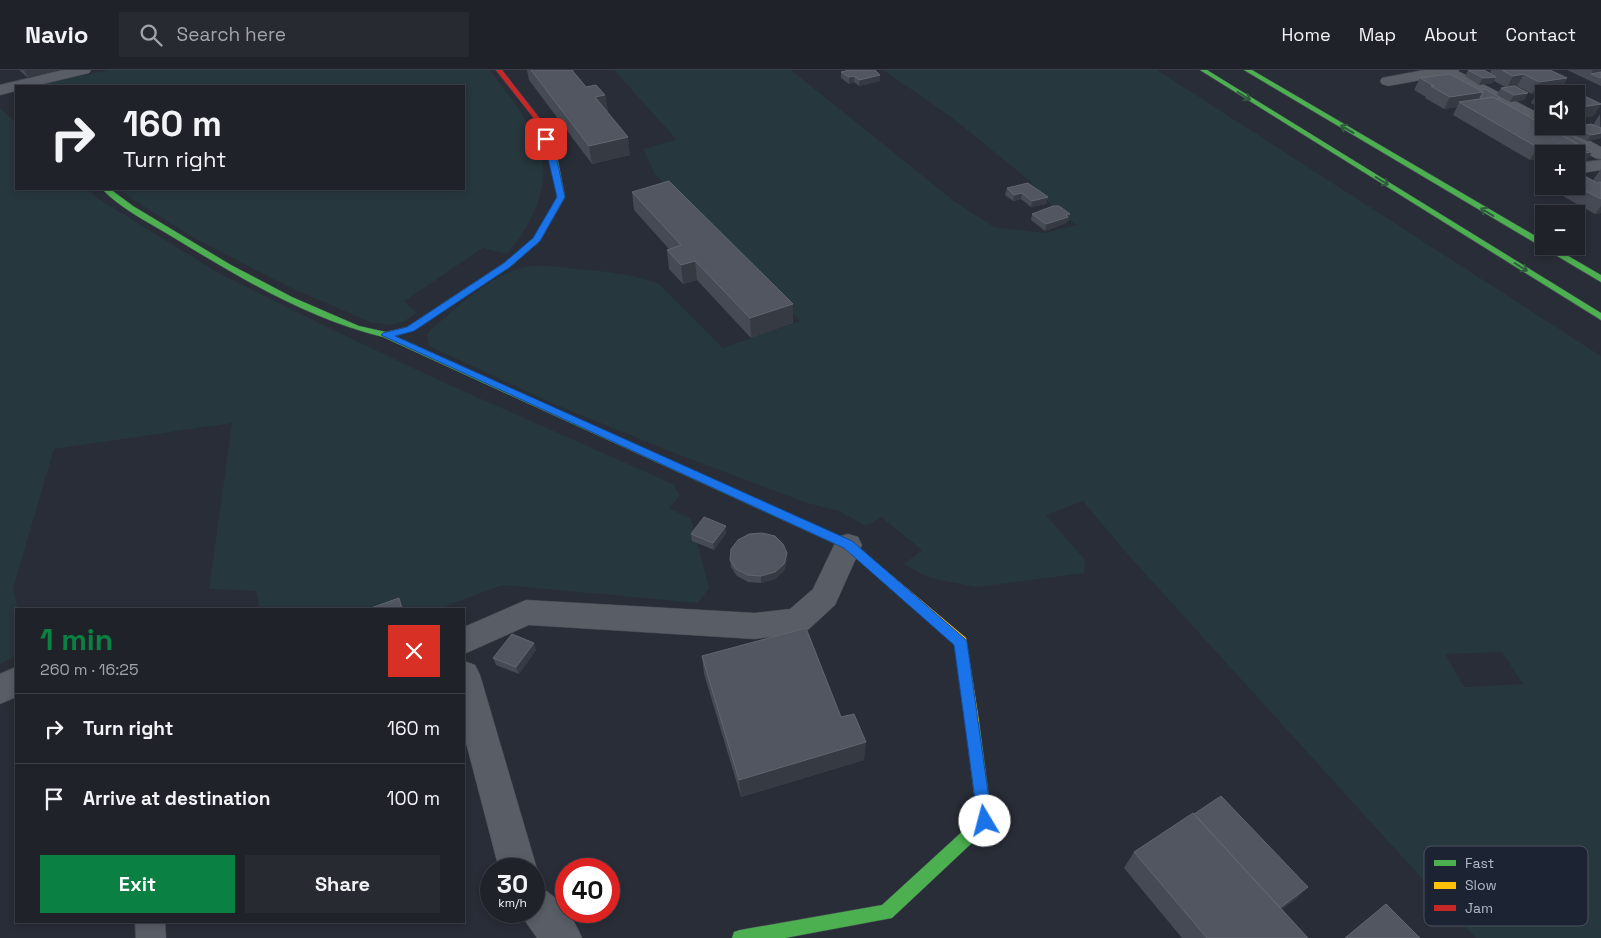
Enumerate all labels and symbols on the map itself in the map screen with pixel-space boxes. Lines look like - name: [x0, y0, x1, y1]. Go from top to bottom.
- one-way arrow: [1237, 91, 1251, 101]
- pin: [525, 118, 567, 160]
- one-way arrow: [1339, 124, 1354, 134]
- one-way arrow: [1375, 177, 1389, 187]
- one-way arrow: [1480, 206, 1494, 216]
- one-way arrow: [1513, 262, 1527, 272]
- position arrow: [958, 794, 1010, 846]
- legend: [1424, 846, 1588, 926]
- text: Fast: [1465, 854, 1494, 872]
- speed limit sign: 40: [555, 858, 620, 923]
- text: Slow: [1465, 876, 1497, 894]
- text: Jam: [1465, 899, 1493, 917]

